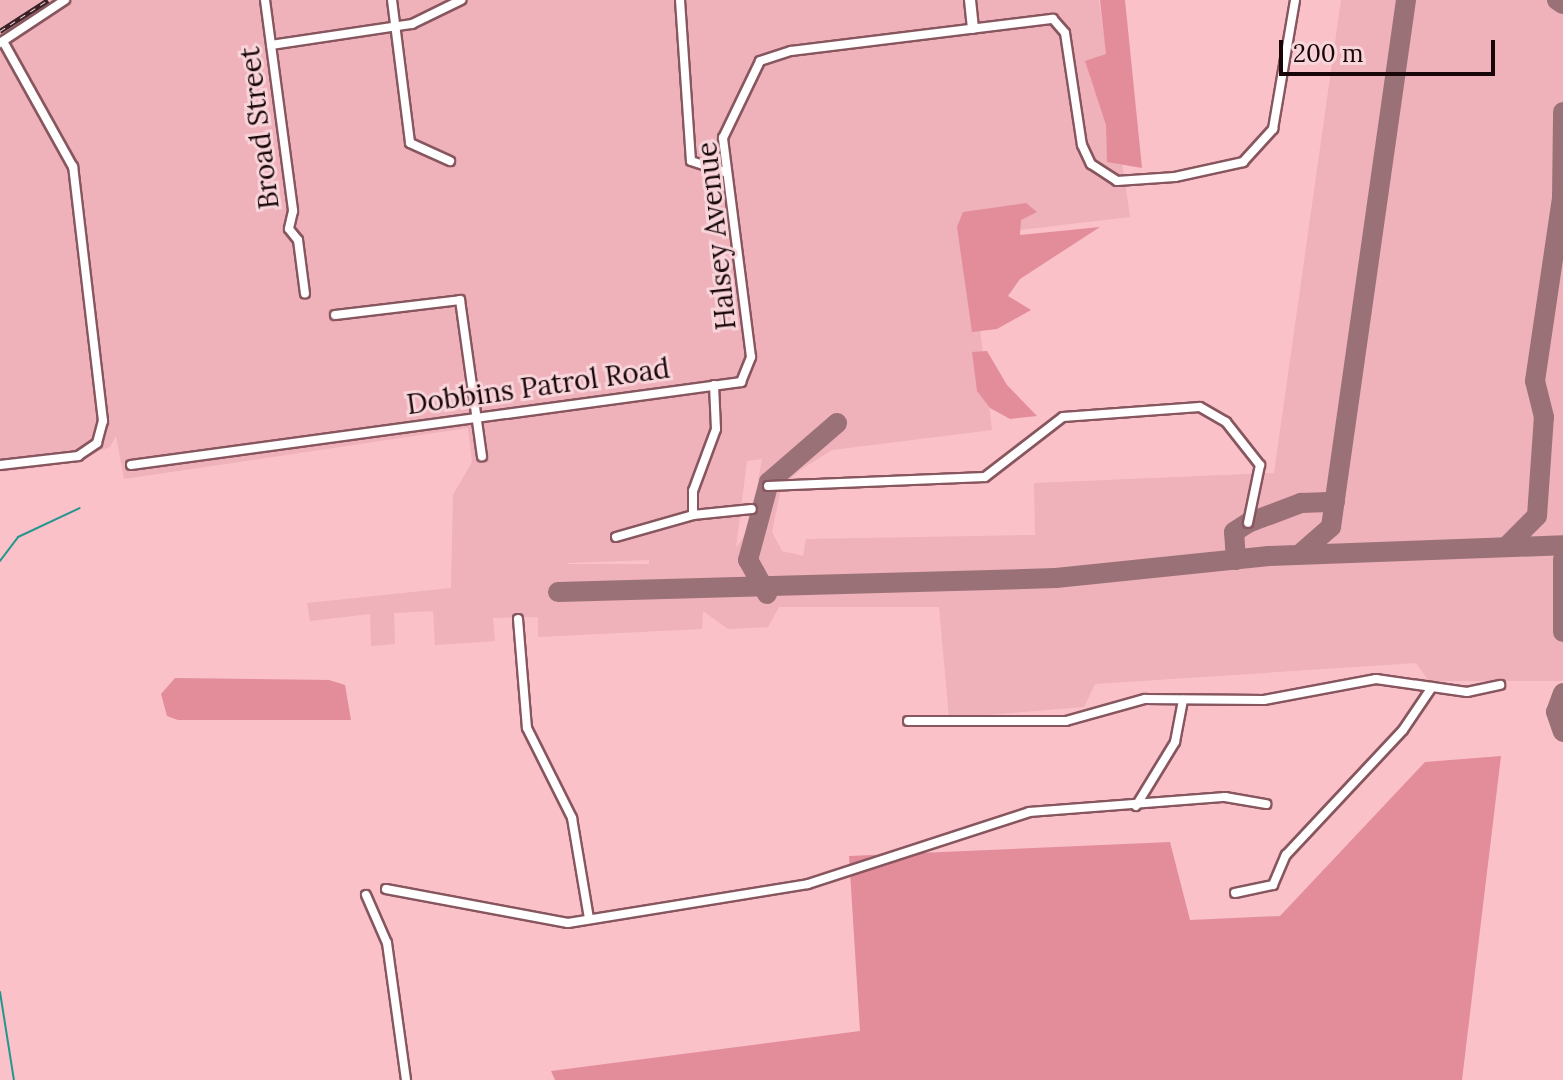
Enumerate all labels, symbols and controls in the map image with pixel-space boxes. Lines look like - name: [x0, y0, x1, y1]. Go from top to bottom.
- scale bar: [1283, 24, 1499, 74]
- text: 200 m: [1293, 38, 1363, 69]
- street label: Broad Street: [232, 45, 286, 211]
- street label: Halsey Avenue: [689, 140, 743, 332]
- street label: Dobbins Patrol Road: [404, 351, 672, 421]

